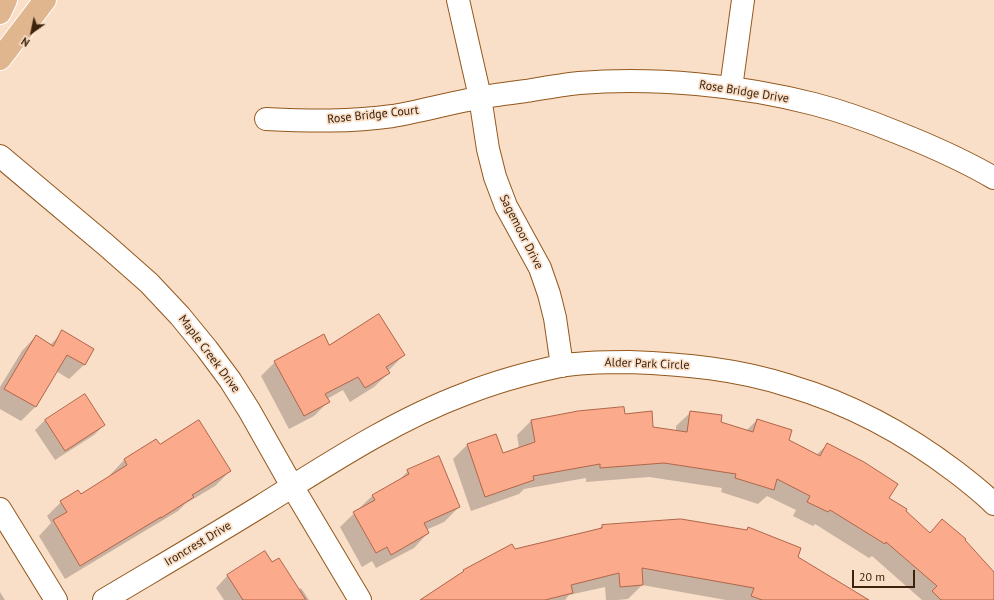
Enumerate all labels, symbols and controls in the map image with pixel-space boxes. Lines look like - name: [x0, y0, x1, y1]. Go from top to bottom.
- north arrow: [12, 12, 52, 52]
- text: N: [19, 34, 32, 50]
- street label: Rose Bridge Drive: [698, 78, 790, 106]
- street label: Rose Bridge Court: [327, 103, 419, 127]
- street label: Sagemoor Drive: [496, 192, 546, 272]
- street label: Maple Creek Drive: [175, 312, 243, 396]
- street label: Alder Park Circle: [604, 355, 690, 373]
- street label: Ironcrest Drive: [162, 518, 234, 570]
- scale bar: [854, 562, 917, 588]
- text: 20 m: [859, 569, 885, 584]

